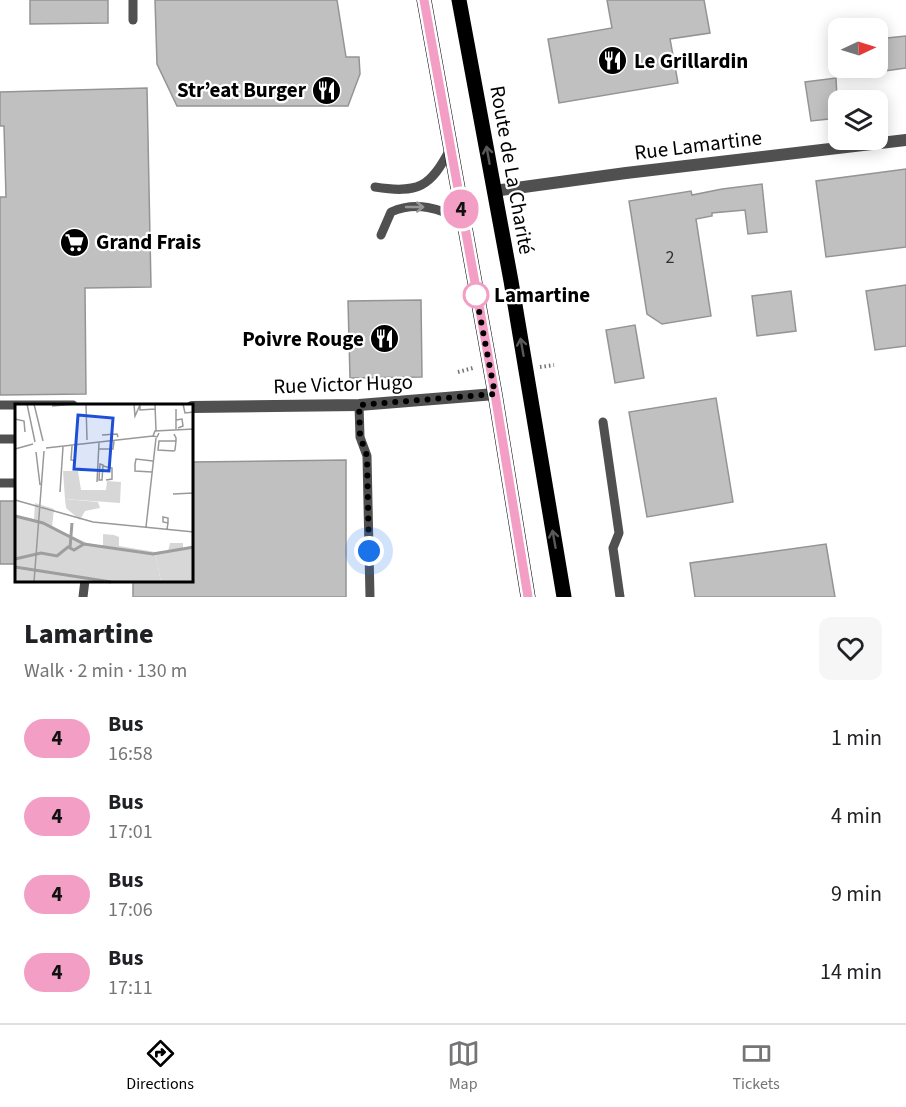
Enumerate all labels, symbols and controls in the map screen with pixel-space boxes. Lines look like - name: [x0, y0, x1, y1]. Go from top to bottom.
- north arrow: [828, 18, 888, 78]
- map controls: [828, 18, 888, 150]
- restaurant icon: Le Grillardin: [597, 45, 629, 77]
- place label: Le Grillardin: [634, 46, 748, 76]
- restaurant icon: Str’eat Burger: [311, 74, 343, 106]
- place label: Str’eat Burger: [177, 75, 307, 105]
- street label: Route de La Charité: [482, 83, 542, 257]
- button: layers: [828, 90, 888, 150]
- street label: Rue Lamartine: [633, 122, 763, 168]
- one-way arrow: [482, 146, 493, 165]
- line badge: 4: [442, 190, 480, 228]
- text: 4: [455, 194, 467, 224]
- one-way arrow: [404, 201, 424, 213]
- supermarket icon: Grand Frais: [59, 226, 91, 258]
- place label: Grand Frais: [96, 227, 201, 257]
- house number: 2: [666, 245, 675, 270]
- place label: Lamartine: [494, 280, 590, 310]
- marker: Lamartine: [463, 282, 489, 308]
- restaurant icon: Poivre Rouge: [369, 323, 401, 355]
- place label: Poivre Rouge: [242, 324, 364, 354]
- one-way arrow: [516, 338, 527, 357]
- street label: Rue Victor Hugo: [273, 367, 413, 401]
- inset map: [15, 404, 194, 582]
- one-way arrow: [549, 530, 560, 550]
- your location: [354, 536, 384, 566]
- text: Lamartine: [24, 614, 154, 654]
- button: heart: [819, 617, 882, 680]
- text: Walk · 2 min · 130 m: [24, 657, 187, 685]
- text: Bus: [108, 708, 144, 740]
- text: 1 min: [831, 722, 882, 754]
- text: 4: [51, 723, 63, 753]
- text: 16:58: [108, 740, 153, 768]
- text: Bus: [108, 786, 144, 818]
- text: 4 min: [831, 800, 882, 832]
- text: 4: [51, 801, 63, 831]
- text: 17:01: [108, 818, 153, 846]
- text: Bus: [108, 864, 144, 896]
- text: 9 min: [831, 878, 882, 910]
- text: 4: [51, 879, 63, 909]
- text: 17:06: [108, 896, 153, 924]
- text: Bus: [108, 942, 144, 974]
- text: 14 min: [820, 956, 882, 988]
- text: 4: [51, 957, 63, 987]
- text: 17:11: [108, 974, 153, 1002]
- tab: Directions: [126, 1037, 194, 1095]
- tab: Map: [447, 1037, 480, 1095]
- tab: Tickets: [732, 1037, 780, 1095]

